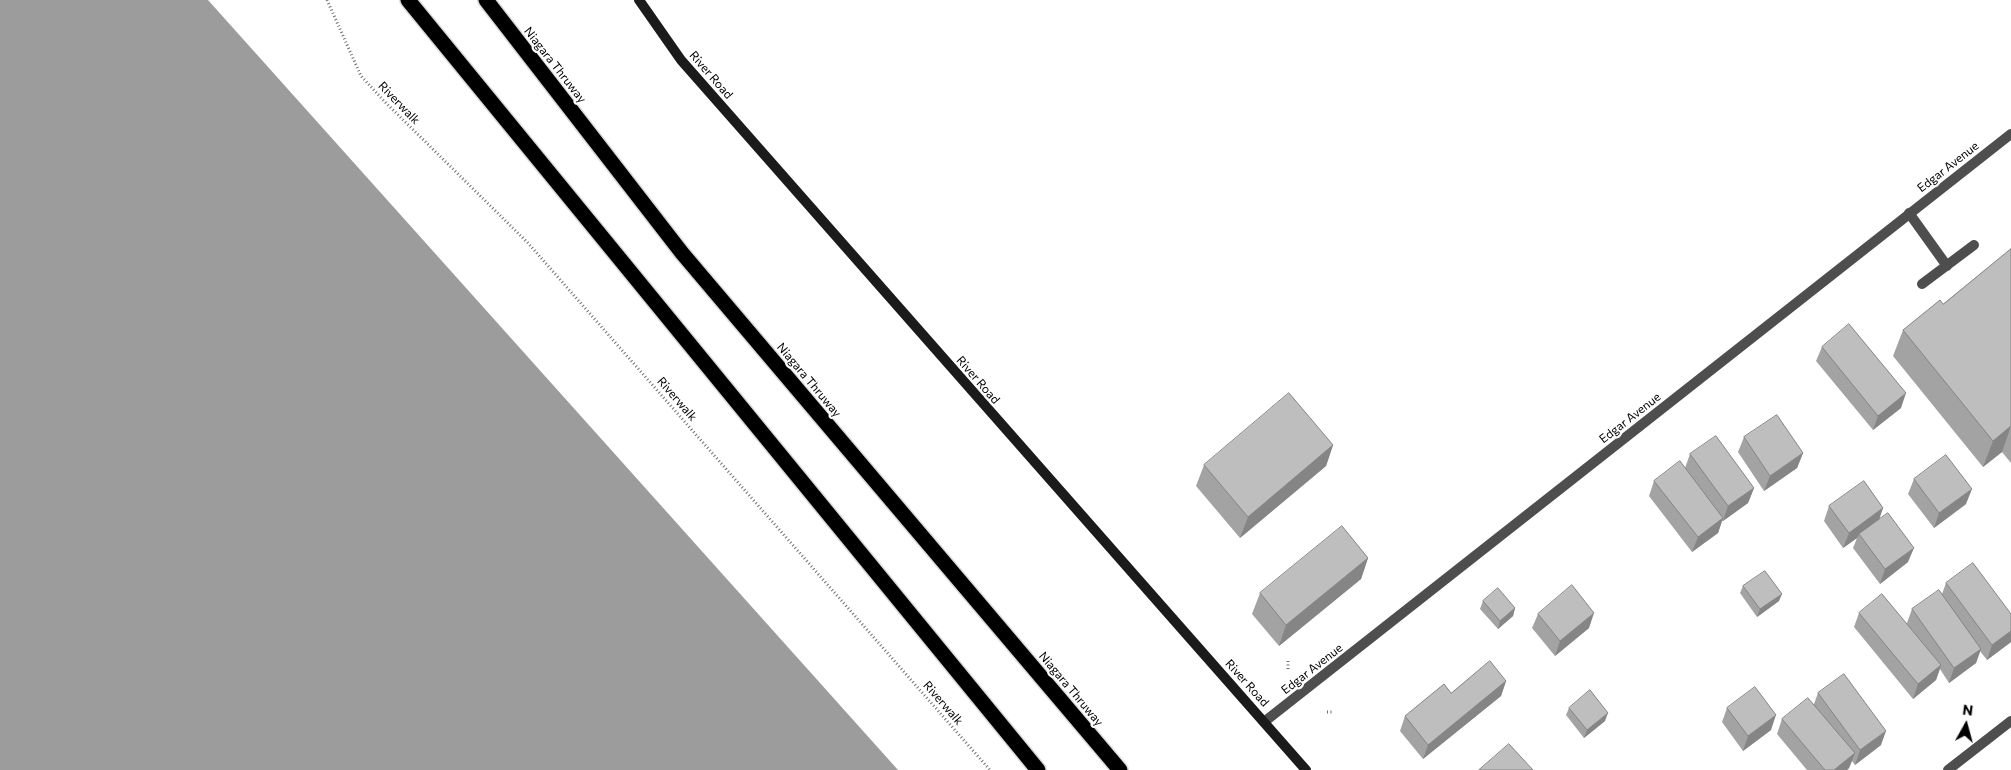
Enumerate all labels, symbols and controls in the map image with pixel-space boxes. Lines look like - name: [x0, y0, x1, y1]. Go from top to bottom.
- street label: Niagara Thruway: [521, 24, 589, 106]
- street label: River Road: [686, 48, 736, 102]
- street label: Riverwalk: [375, 79, 423, 127]
- street label: Edgar Avenue: [1914, 139, 1982, 195]
- street label: Niagara Thruway: [774, 340, 844, 420]
- street label: River Road: [953, 353, 1003, 407]
- street label: Riverwalk: [654, 374, 700, 424]
- street label: Edgar Avenue: [1596, 390, 1664, 446]
- street label: Edgar Avenue: [1278, 641, 1346, 697]
- street label: Niagara Thruway: [1036, 649, 1106, 729]
- street label: River Road: [1222, 656, 1272, 710]
- street label: Riverwalk: [920, 678, 966, 728]
- north arrow: [1941, 700, 1991, 750]
- text: N: [1962, 701, 1974, 719]

